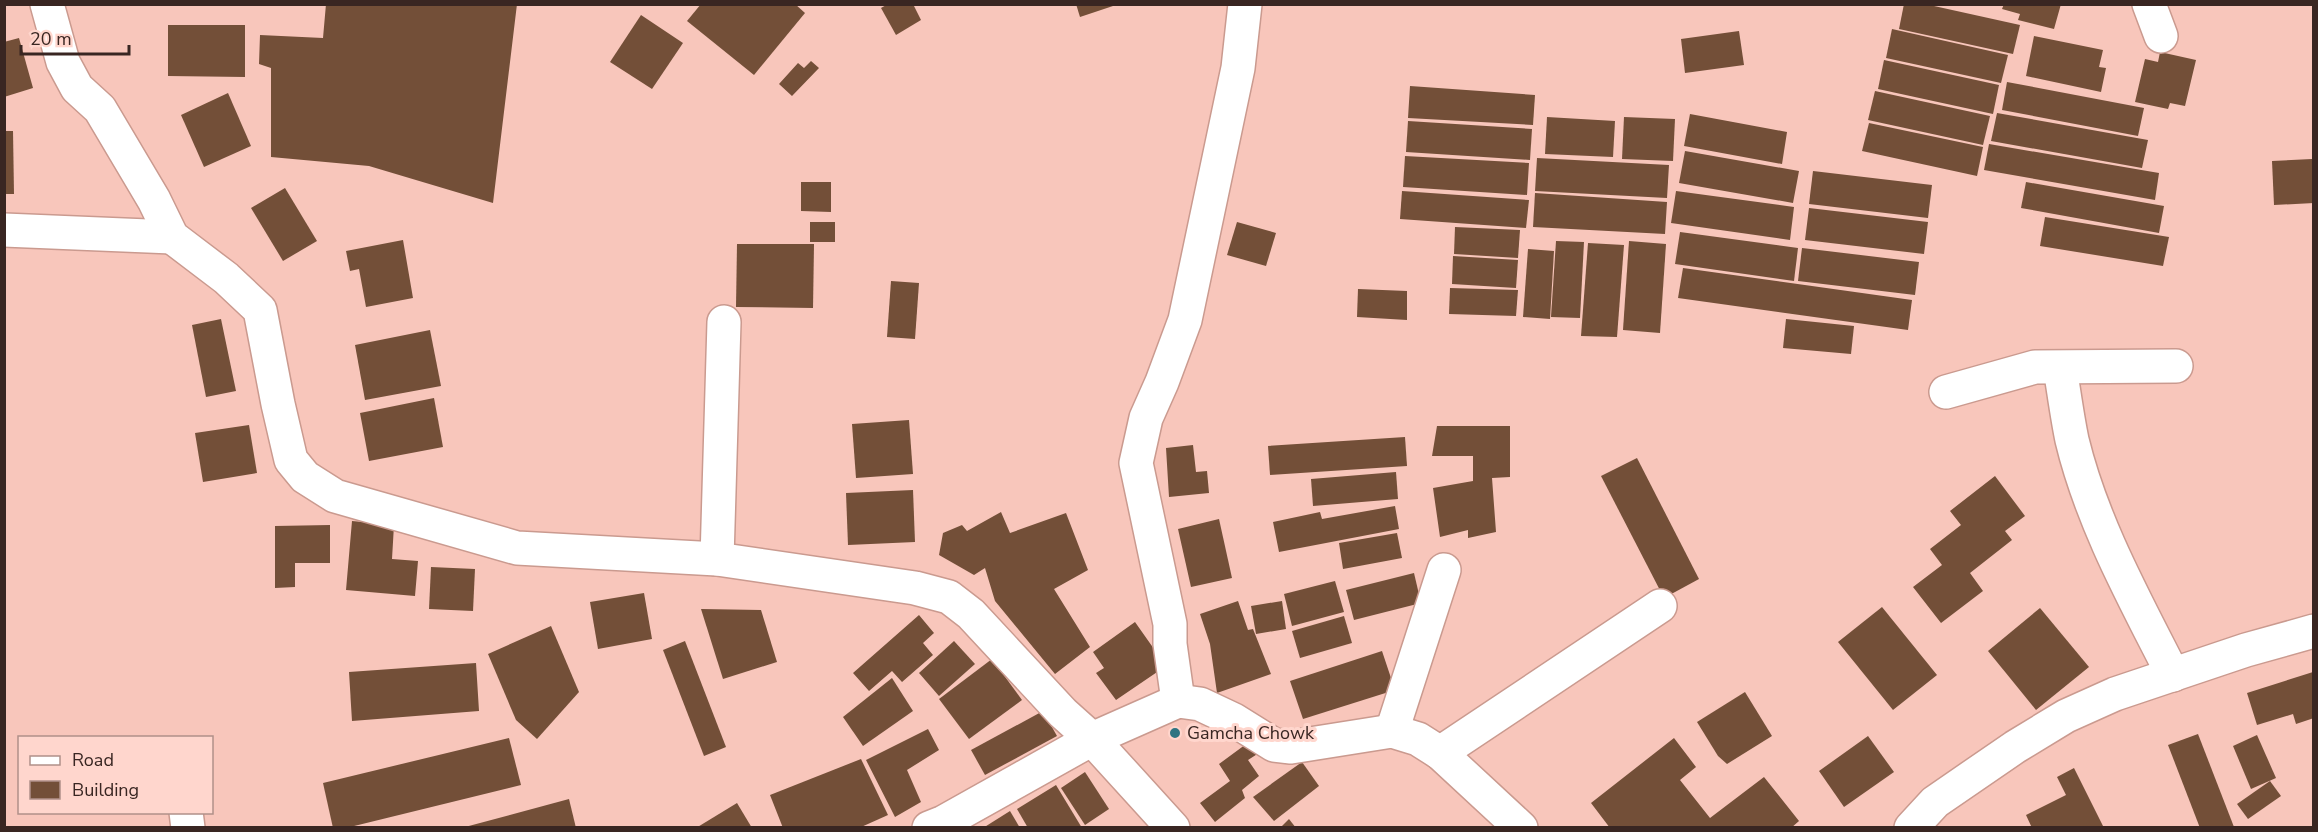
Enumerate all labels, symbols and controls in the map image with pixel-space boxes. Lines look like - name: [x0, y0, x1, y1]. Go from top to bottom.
- scale bar: [21, 18, 129, 56]
- text: 20 m: [30, 27, 72, 51]
- place label: Gamcha Chowk: [1187, 721, 1315, 745]
- marker: Gamcha Chowk: [1168, 726, 1182, 740]
- legend: [18, 736, 213, 814]
- text: Road: [72, 748, 114, 772]
- text: Building: [72, 778, 139, 802]

